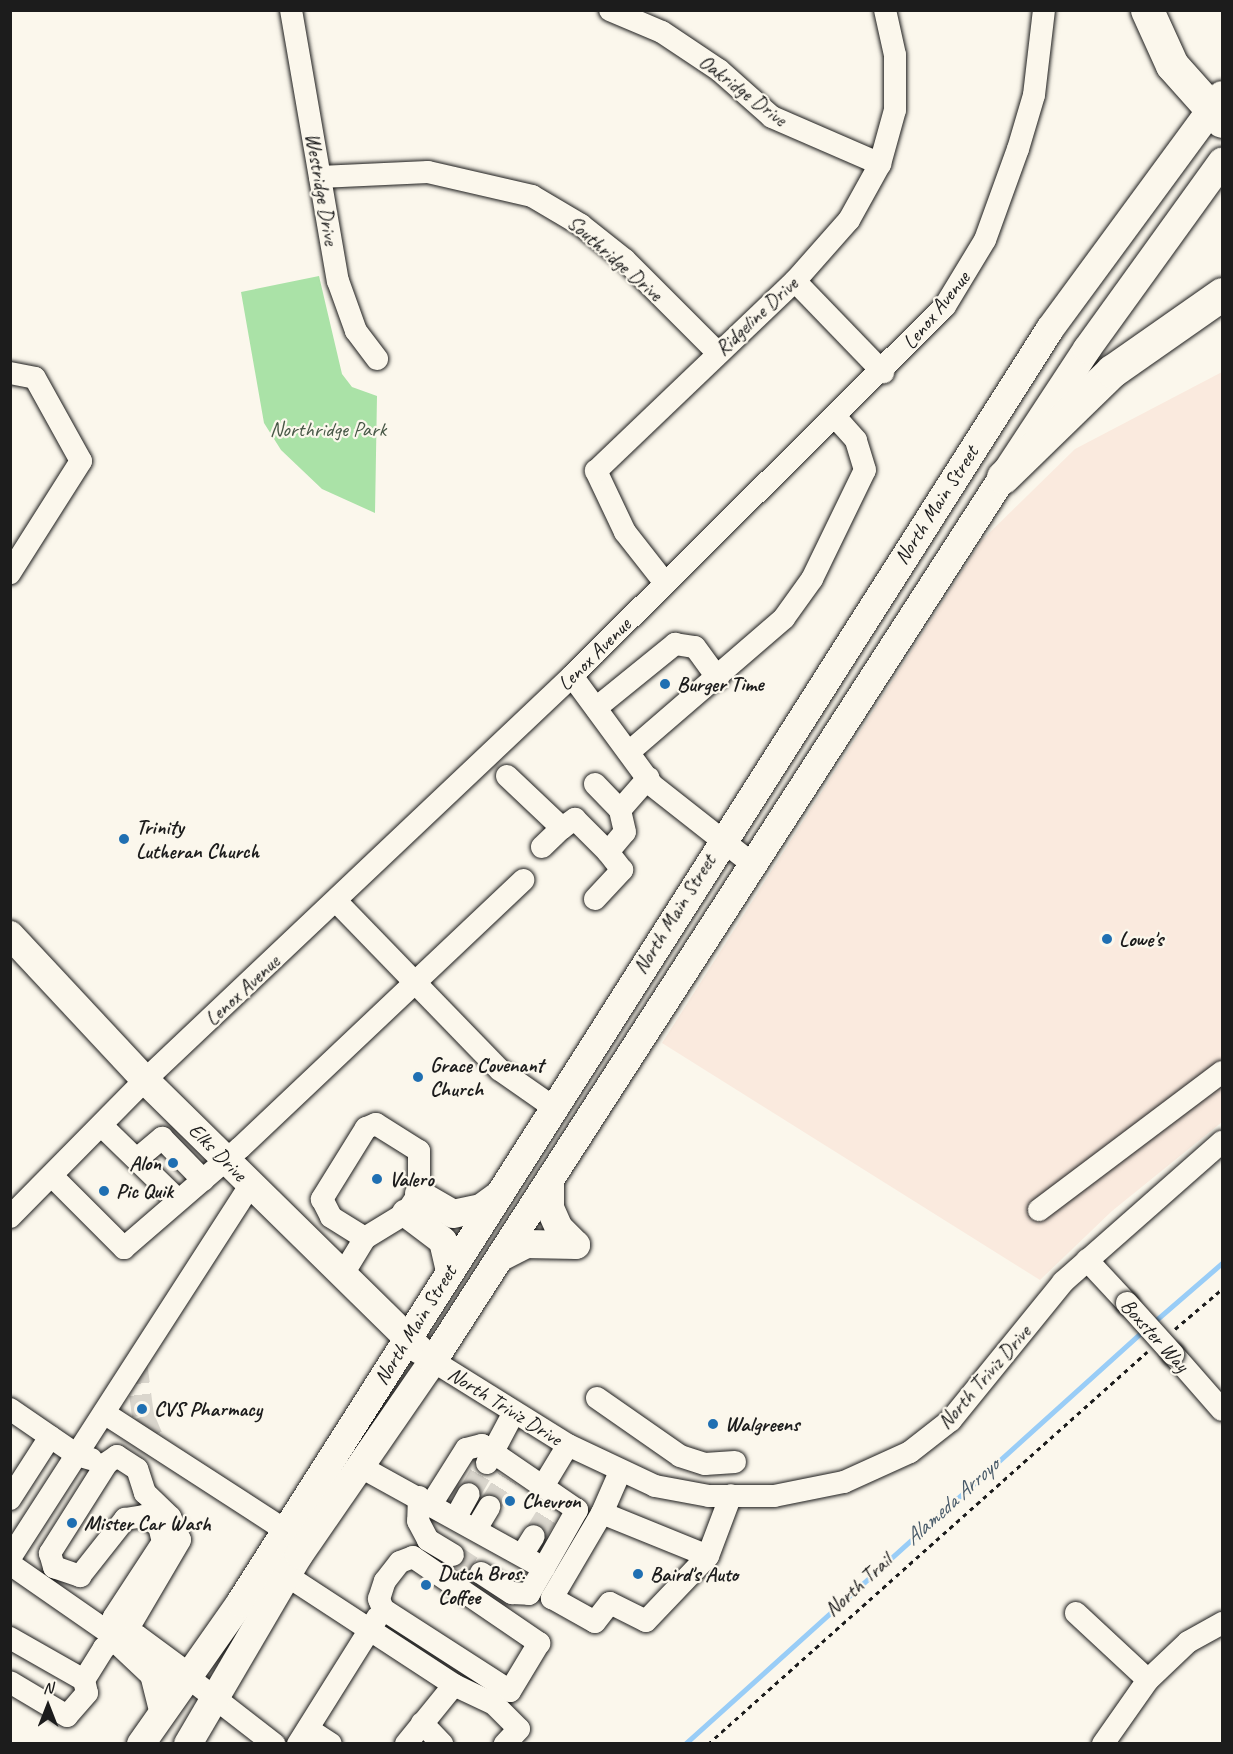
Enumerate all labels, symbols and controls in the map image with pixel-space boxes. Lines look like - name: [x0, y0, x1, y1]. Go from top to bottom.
- street label: Oakridge Drive: [694, 49, 792, 131]
- street label: Westridge Drive: [300, 131, 344, 247]
- street label: Southridge Drive: [562, 210, 668, 306]
- street label: Lenox Avenue: [897, 266, 975, 354]
- street label: Ridgeline Drive: [709, 271, 803, 361]
- park label: Northridge Park: [270, 416, 386, 442]
- street label: North Main Street: [888, 440, 984, 570]
- street label: Lenox Avenue: [552, 612, 636, 696]
- place label: Burger Time: [677, 671, 763, 697]
- marker: Burger Time: [658, 677, 672, 691]
- place label: Trinity Lutheran Church: [136, 814, 260, 864]
- marker: Trinity Lutheran Church: [117, 832, 131, 846]
- street label: North Main Street: [627, 849, 721, 979]
- place label: Lowe's: [1119, 926, 1163, 952]
- marker: Lowe's: [1100, 932, 1114, 946]
- street label: Lenox Avenue: [199, 949, 285, 1031]
- place label: Grace Covenant Church: [430, 1052, 544, 1102]
- marker: Grace Covenant Church: [411, 1070, 425, 1084]
- street label: Elks Drive: [184, 1118, 252, 1186]
- place label: Alon: [129, 1150, 161, 1176]
- marker: Alon: [166, 1156, 180, 1170]
- place label: Valero: [389, 1166, 434, 1192]
- marker: Valero: [370, 1172, 384, 1186]
- place label: Pic Quik: [116, 1178, 173, 1204]
- marker: Pic Quik: [97, 1184, 111, 1198]
- street label: North Main Street: [368, 1260, 462, 1390]
- street label: Boxster Way: [1115, 1293, 1195, 1377]
- street label: North Triviz Drive: [932, 1320, 1036, 1434]
- street label: North Triviz Drive: [444, 1361, 566, 1451]
- place label: CVS Pharmacy: [154, 1396, 262, 1422]
- marker: CVS Pharmacy: [135, 1402, 149, 1416]
- place label: Walgreens: [725, 1411, 799, 1437]
- marker: Walgreens: [706, 1417, 720, 1431]
- water label: Alameda Arroyo: [899, 1453, 1005, 1551]
- place label: Chevron: [522, 1488, 581, 1514]
- marker: Chevron: [503, 1494, 517, 1508]
- place label: Mister Car Wash: [84, 1510, 211, 1536]
- marker: Mister Car Wash: [65, 1516, 79, 1530]
- street label: North Trail: [819, 1548, 897, 1622]
- place label: Dutch Bros. Coffee: [438, 1560, 525, 1610]
- place label: Baird's Auto: [650, 1561, 738, 1587]
- marker: Baird's Auto: [631, 1567, 645, 1581]
- marker: Dutch Bros. Coffee: [419, 1578, 433, 1592]
- north arrow: [18, 1676, 78, 1736]
- text: N: [43, 1678, 53, 1698]

